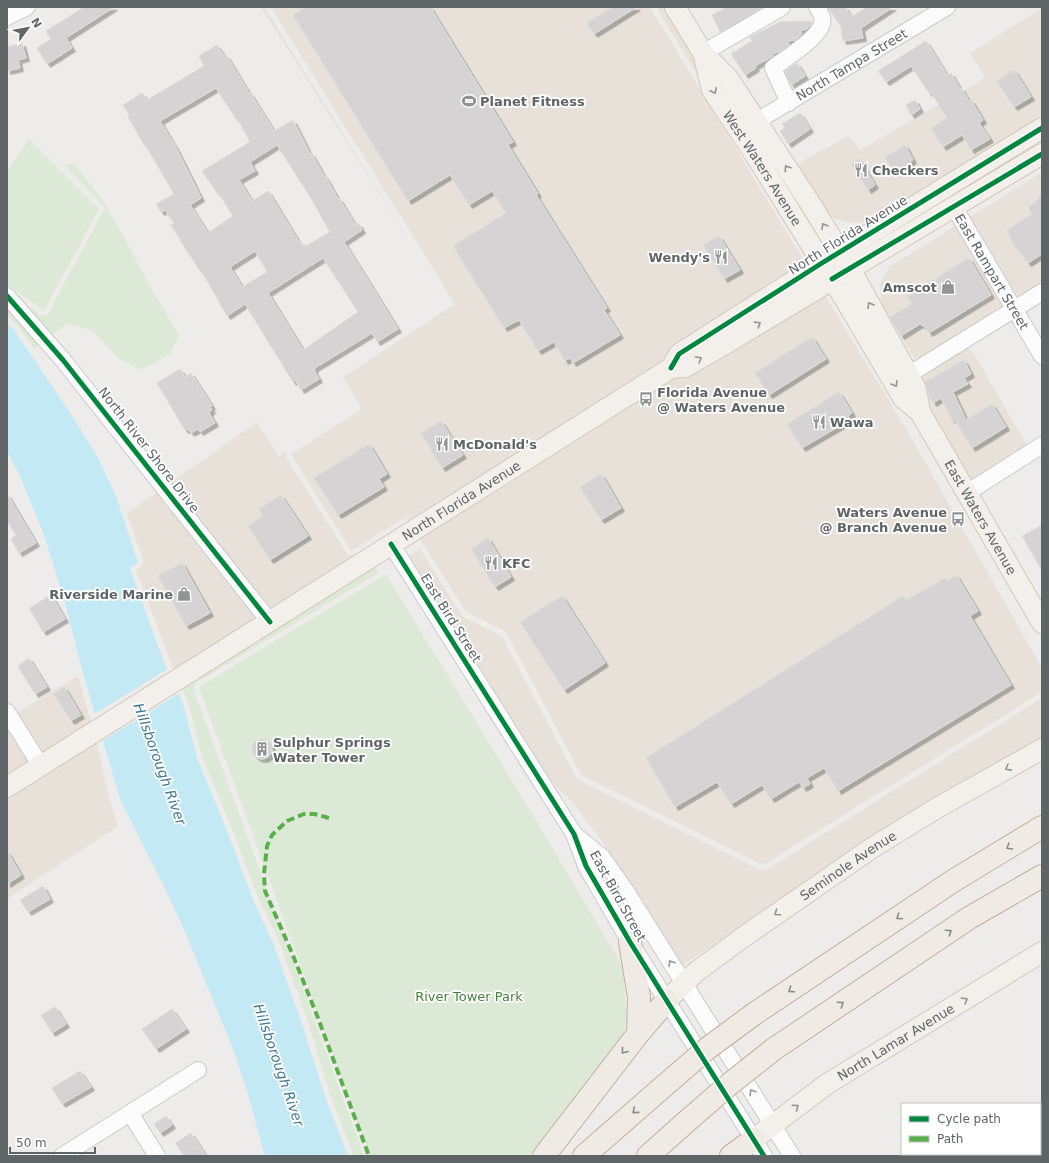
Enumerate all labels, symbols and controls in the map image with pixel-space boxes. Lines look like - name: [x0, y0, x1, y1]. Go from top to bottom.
- north arrow: [8, 8, 48, 48]
- text: N: [28, 16, 44, 30]
- street label: North Tampa Street: [793, 25, 910, 103]
- one-way arrow: [709, 86, 717, 94]
- sports icon: Planet Fitness: [461, 93, 477, 109]
- place label: Planet Fitness: [480, 94, 585, 109]
- street label: West Waters Avenue: [720, 108, 805, 228]
- restaurant icon: Checkers: [853, 162, 869, 178]
- place label: Checkers: [872, 163, 939, 178]
- one-way arrow: [784, 165, 792, 172]
- street label: North Florida Avenue: [786, 192, 910, 278]
- street label: East Rampart Street: [952, 211, 1032, 332]
- one-way arrow: [821, 223, 829, 230]
- restaurant icon: Wendy's: [713, 249, 729, 265]
- place label: Wendy's: [649, 250, 710, 265]
- shop icon: Amscot: [940, 279, 956, 295]
- place label: Amscot: [883, 280, 937, 295]
- one-way arrow: [867, 302, 875, 309]
- one-way arrow: [754, 321, 761, 328]
- one-way arrow: [695, 357, 702, 364]
- one-way arrow: [891, 380, 898, 387]
- street label: North River Shore Drive: [95, 384, 203, 516]
- place label: Florida Avenue @ Waters Avenue: [657, 385, 785, 415]
- bus stop icon: Florida Avenue @ Waters Avenue: [638, 391, 654, 407]
- restaurant icon: Wawa: [811, 414, 827, 430]
- place label: Wawa: [830, 415, 873, 430]
- restaurant icon: McDonald's: [434, 436, 450, 452]
- place label: McDonald's: [453, 437, 537, 452]
- street label: North Florida Avenue: [399, 457, 523, 543]
- street label: East Waters Avenue: [942, 457, 1020, 577]
- place label: Waters Avenue @ Branch Avenue: [819, 505, 947, 535]
- bus stop icon: Waters Avenue @ Branch Avenue: [950, 511, 966, 527]
- restaurant icon: KFC: [483, 555, 499, 571]
- place label: KFC: [502, 556, 531, 571]
- street label: East Bird Street: [418, 571, 484, 665]
- shop icon: Riverside Marine: [176, 586, 192, 602]
- place label: Riverside Marine: [49, 587, 173, 602]
- water label: Hillsborough River: [130, 701, 190, 828]
- place label: Sulphur Springs Water Tower: [273, 735, 391, 765]
- building icon: Sulphur Springs Water Tower: [254, 741, 270, 757]
- one-way arrow: [1005, 763, 1012, 770]
- street label: Seminole Avenue: [797, 828, 899, 903]
- one-way arrow: [1006, 843, 1013, 850]
- street label: East Bird Street: [587, 848, 649, 944]
- one-way arrow: [774, 908, 781, 916]
- one-way arrow: [896, 912, 903, 920]
- one-way arrow: [945, 929, 952, 936]
- one-way arrow: [669, 960, 676, 967]
- one-way arrow: [788, 985, 795, 993]
- park label: River Tower Park: [415, 989, 523, 1004]
- one-way arrow: [960, 997, 967, 1004]
- street label: North Lamar Avenue: [835, 1000, 957, 1083]
- one-way arrow: [837, 1001, 844, 1009]
- water label: Hillsborough River: [250, 1002, 308, 1130]
- one-way arrow: [622, 1047, 629, 1054]
- one-way arrow: [749, 1089, 757, 1096]
- legend: [901, 1103, 1041, 1155]
- one-way arrow: [792, 1105, 799, 1112]
- one-way arrow: [632, 1107, 640, 1114]
- text: Cycle path: [937, 1112, 1001, 1126]
- scale bar: [10, 1129, 95, 1155]
- text: Path: [937, 1132, 963, 1146]
- text: 50 m: [16, 1136, 47, 1150]

